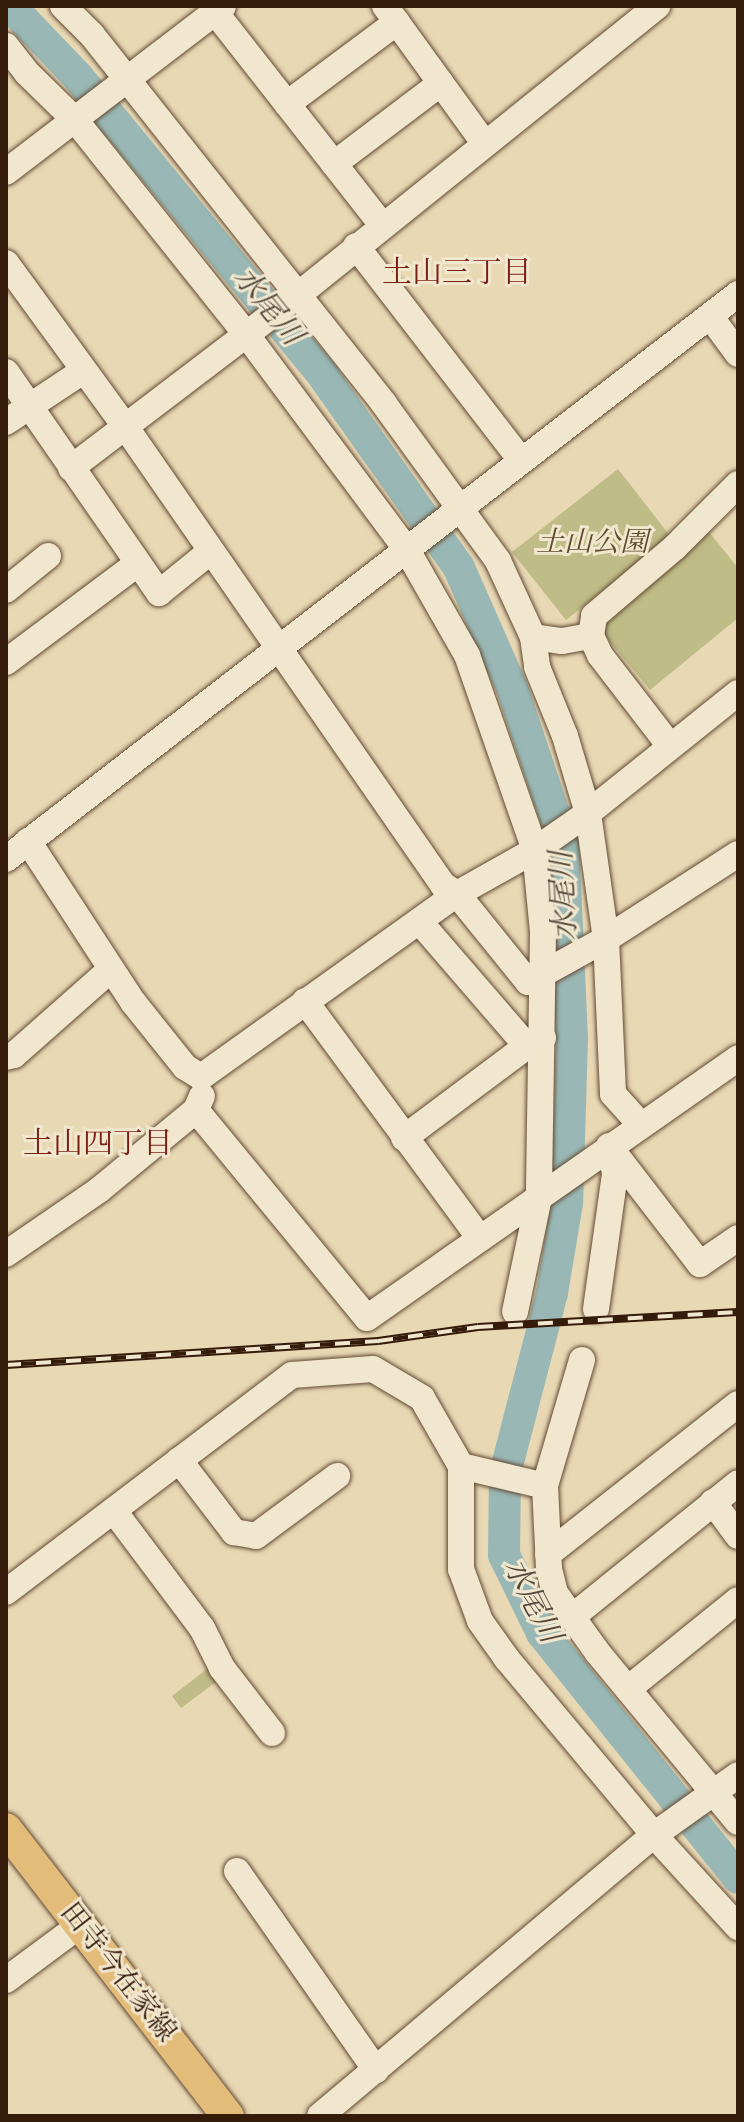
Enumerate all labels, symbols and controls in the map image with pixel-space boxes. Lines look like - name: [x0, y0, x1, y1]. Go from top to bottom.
- district label: 土山三丁目: [382, 256, 532, 292]
- water label: 水尾川: [225, 261, 309, 353]
- park label: 土山公園: [536, 527, 648, 561]
- water label: 水尾川: [545, 850, 585, 942]
- district label: 土山四丁目: [23, 1127, 173, 1163]
- water label: 水尾川: [495, 1553, 567, 1649]
- street label: 田寺今在家線: [52, 1896, 182, 2050]

